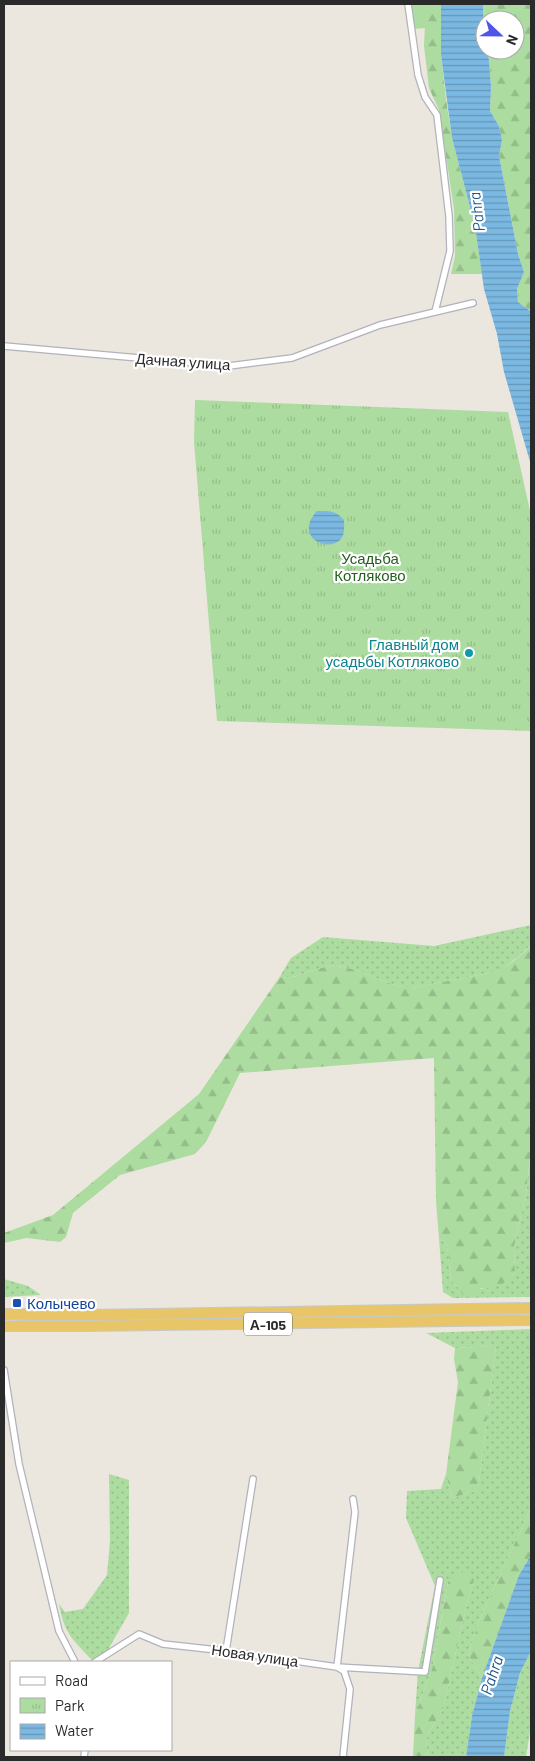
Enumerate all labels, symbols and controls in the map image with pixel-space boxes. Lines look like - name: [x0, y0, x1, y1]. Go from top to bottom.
- north arrow: [475, 10, 525, 60]
- text: N: [503, 33, 522, 48]
- water label: Pahra: [464, 191, 488, 233]
- street label: Дачная улица: [135, 349, 232, 373]
- park label: Усадьба Котляково: [334, 549, 406, 584]
- place label: Главный дом усадьбы Котляково: [326, 635, 459, 670]
- marker: Главный дом усадьбы Котляково: [463, 647, 475, 659]
- place label: Колычево: [27, 1294, 96, 1312]
- marker: Колычево: [11, 1297, 23, 1309]
- road number: А-105: [244, 1312, 292, 1336]
- street label: Новая улица: [210, 1640, 300, 1670]
- water label: Pahra: [476, 1653, 506, 1697]
- legend: [10, 1661, 172, 1751]
- text: Road: [55, 1671, 88, 1689]
- text: Park: [55, 1696, 85, 1714]
- text: Water: [55, 1721, 94, 1739]

